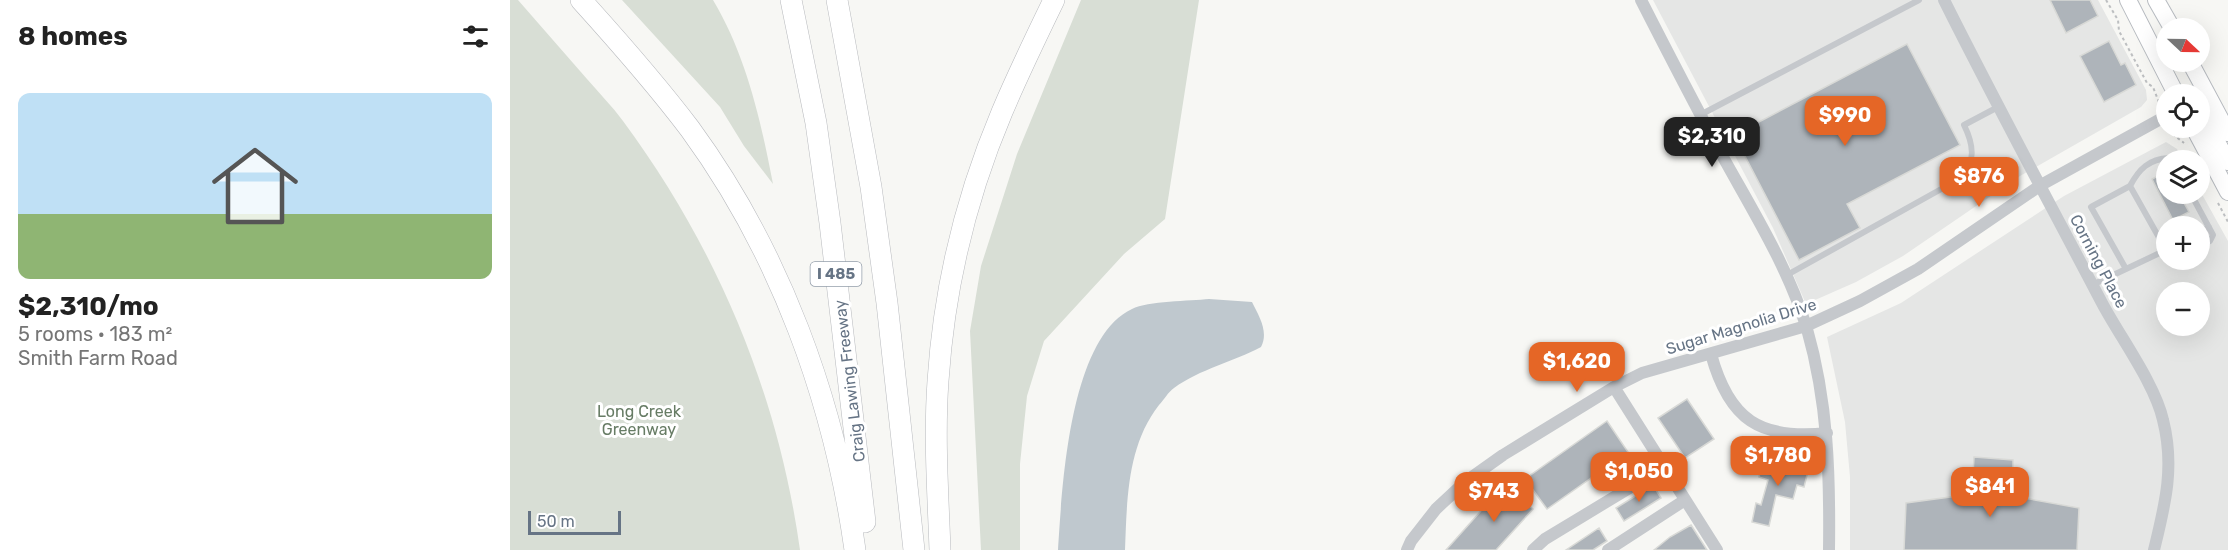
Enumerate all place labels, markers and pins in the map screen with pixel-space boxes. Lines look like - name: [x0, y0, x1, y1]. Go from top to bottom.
- pin: $990: [1809, 96, 1881, 147]
- pin: $2,310: [1663, 117, 1761, 168]
- pin: $876: [1943, 157, 2015, 208]
- pin: $1,620: [1528, 342, 1626, 393]
- pin: $1,780: [1729, 436, 1827, 487]
- pin: $1,050: [1590, 452, 1688, 503]
- pin: $841: [1954, 467, 2026, 518]
- pin: $743: [1458, 472, 1530, 523]

